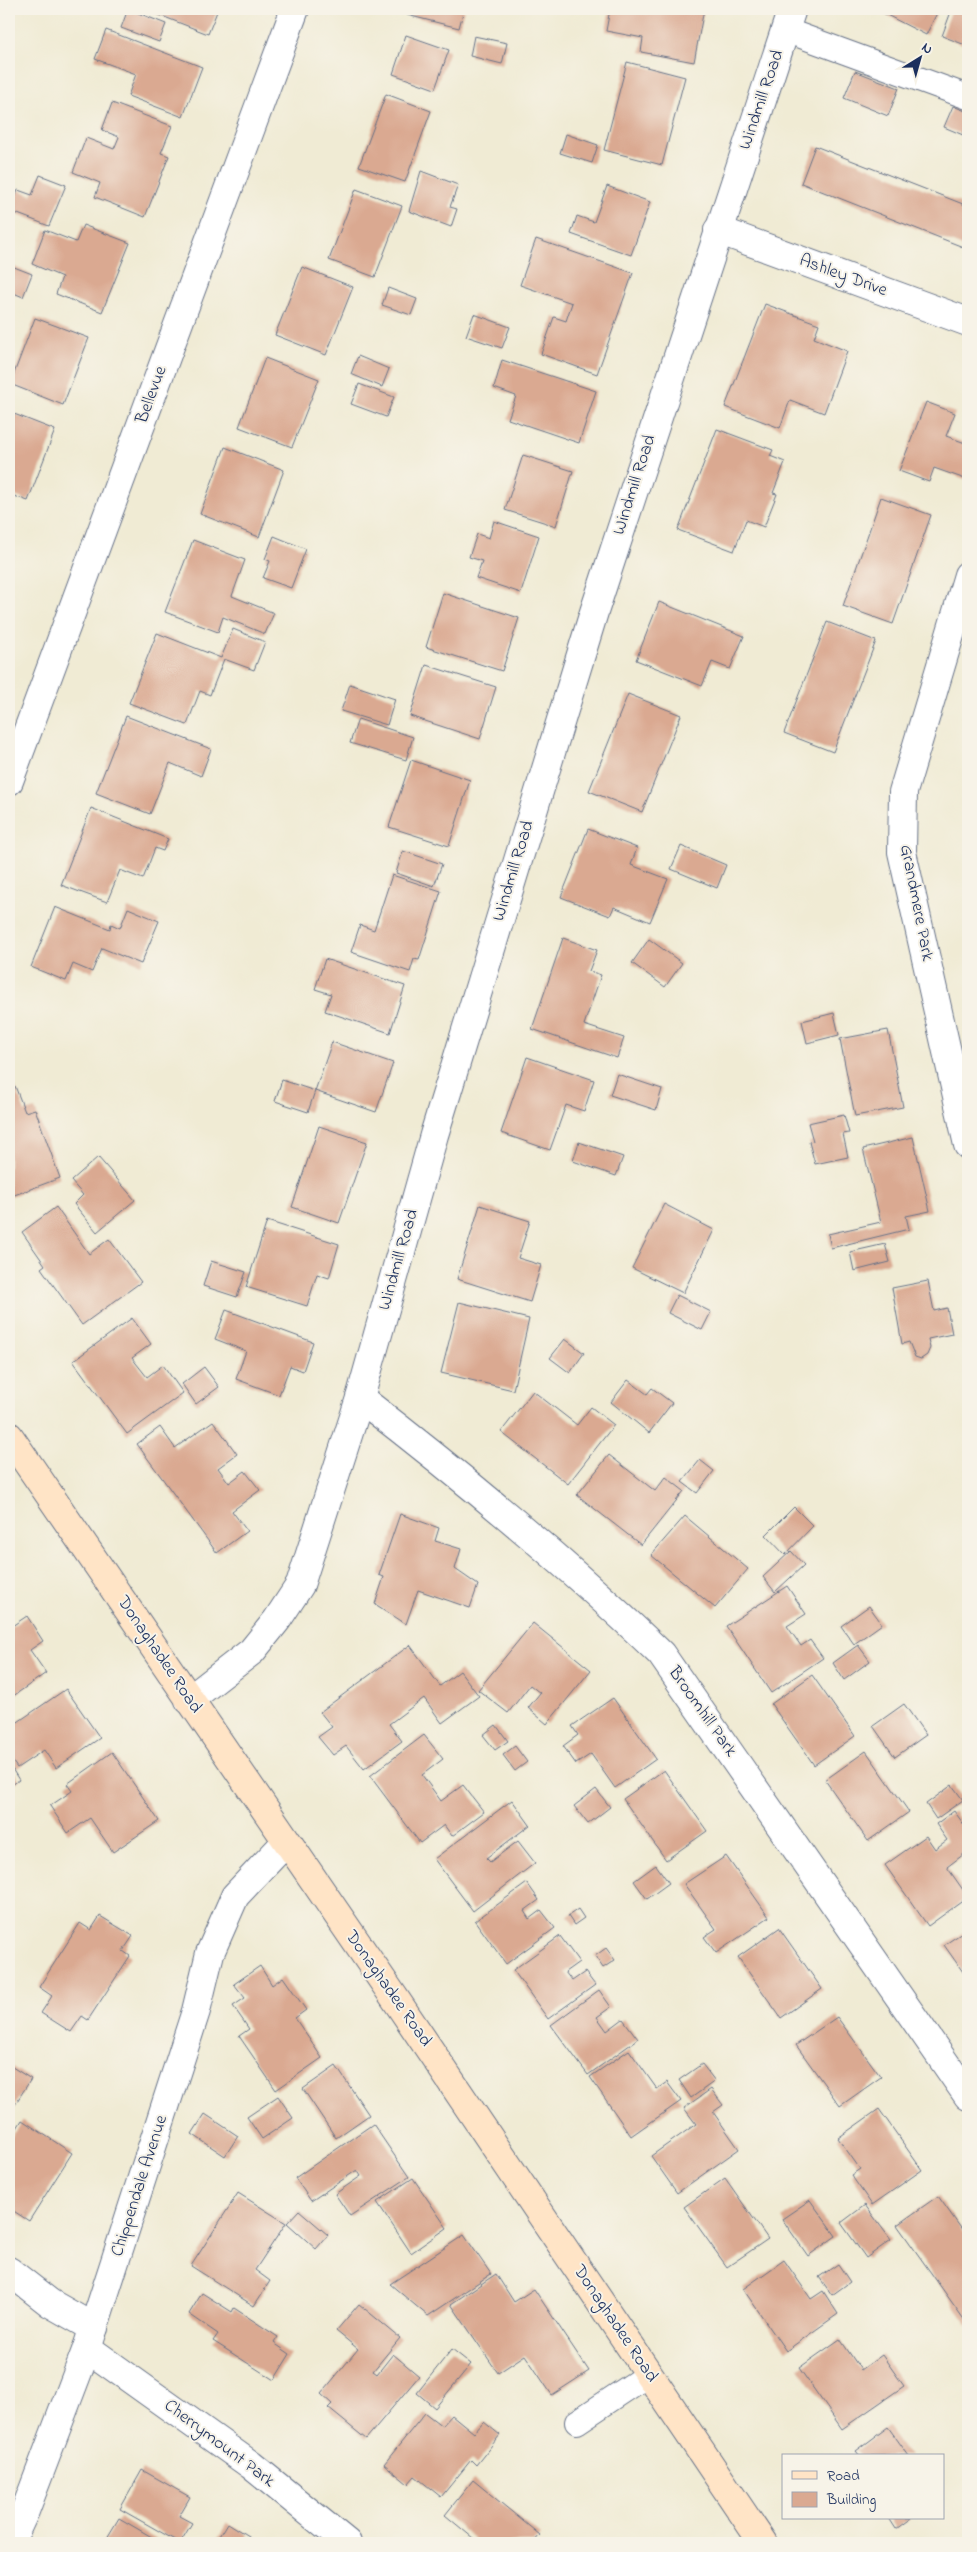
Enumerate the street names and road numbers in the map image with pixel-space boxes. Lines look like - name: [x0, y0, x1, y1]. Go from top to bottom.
- street label: Windmill Road: [733, 47, 791, 153]
- street label: Ashley Drive: [795, 248, 892, 304]
- street label: Bellevue: [129, 362, 175, 428]
- street label: Windmill Road: [607, 432, 663, 538]
- street label: Windmill Road: [486, 817, 542, 925]
- street label: Grandmere Park: [892, 842, 940, 964]
- street label: Windmill Road: [372, 1206, 426, 1314]
- street label: Donaghadee Road: [109, 1590, 208, 1720]
- street label: Broomhill Park: [661, 1661, 743, 1763]
- street label: Donaghadee Road: [337, 1925, 438, 2053]
- street label: Chippendale Avenue: [105, 2111, 175, 2260]
- street label: Donaghadee Road: [565, 2259, 664, 2389]
- street label: Cherrymount Park: [158, 2394, 280, 2495]

